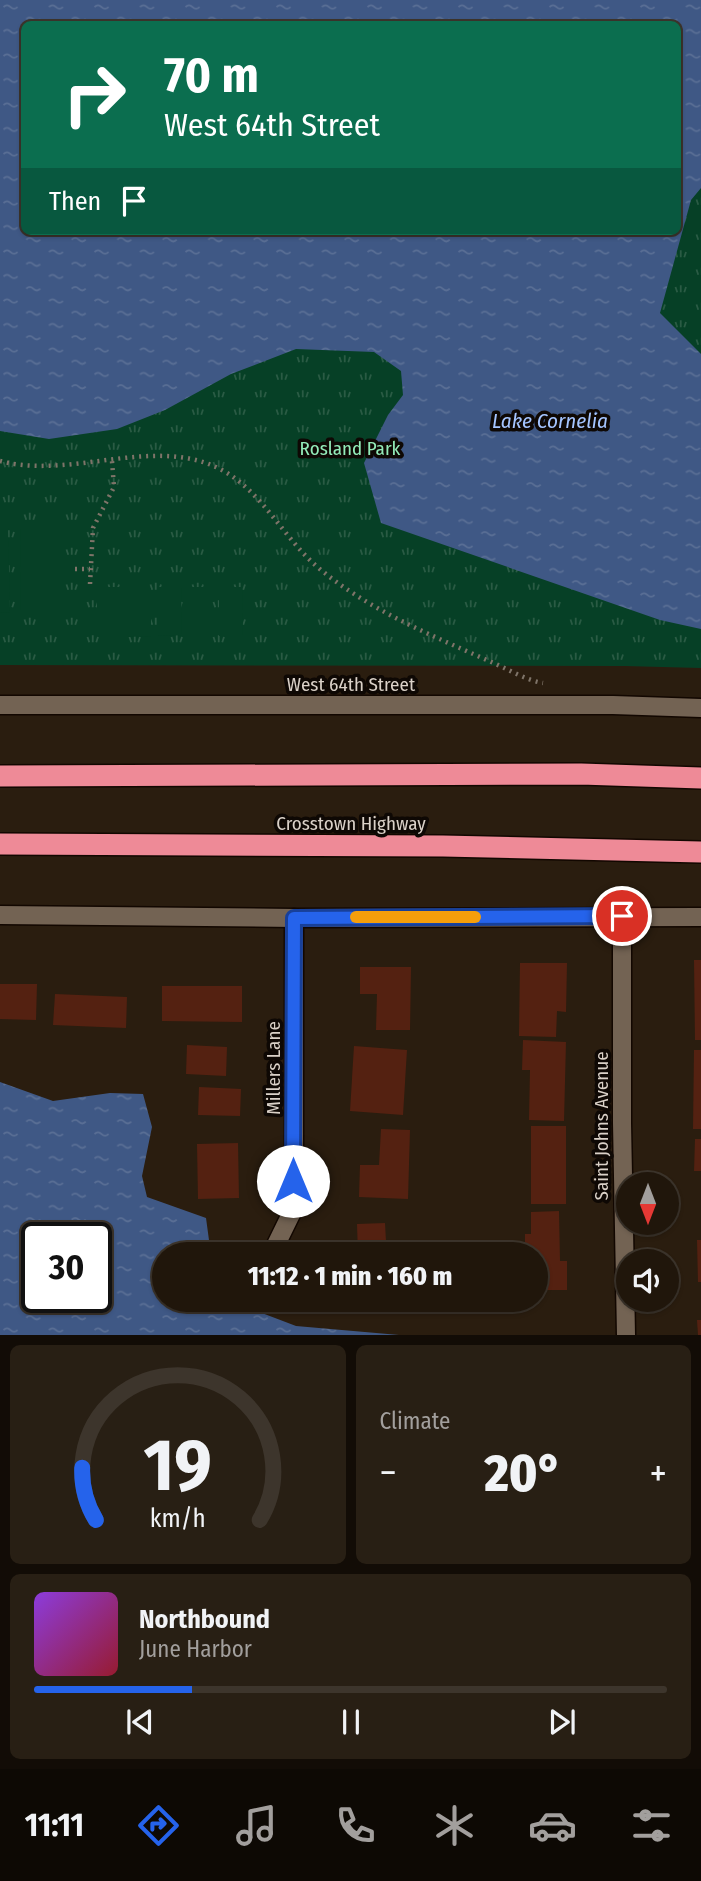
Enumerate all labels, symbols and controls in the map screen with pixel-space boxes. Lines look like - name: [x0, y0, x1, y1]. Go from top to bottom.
- text: 70 m: [164, 46, 259, 105]
- icon: right: [49, 49, 140, 140]
- text: West 64th Street: [164, 106, 380, 144]
- icon: arrive: [115, 182, 153, 220]
- text: Then: [49, 186, 101, 217]
- water label: Lake Cornelia: [492, 408, 608, 434]
- park label: Rosland Park: [300, 437, 401, 460]
- street label: West 64th Street: [287, 673, 416, 696]
- street label: Crosstown Highway: [276, 812, 426, 835]
- pin: [592, 886, 652, 946]
- icon: arrive: [603, 897, 641, 935]
- street label: Millers Lane: [262, 1021, 285, 1115]
- street label: Saint Johns Avenue: [590, 1051, 613, 1201]
- position arrow: [256, 1144, 330, 1218]
- north arrow: [616, 1172, 679, 1236]
- map controls: [616, 1172, 679, 1312]
- speed limit sign: 30: [21, 1222, 112, 1313]
- button: sound: [616, 1249, 679, 1312]
- text: 11:12 · 1 min · 160 m: [248, 1261, 452, 1292]
- text: Climate: [380, 1407, 450, 1435]
- text: 19: [144, 1423, 212, 1510]
- text: 20°: [484, 1442, 562, 1505]
- text: −: [380, 1450, 397, 1496]
- text: +: [650, 1450, 667, 1496]
- text: km/h: [150, 1504, 206, 1534]
- text: Northbound: [139, 1604, 270, 1635]
- text: June Harbor: [139, 1635, 252, 1663]
- icon: previous: [121, 1703, 159, 1741]
- icon: pause: [332, 1703, 370, 1741]
- icon: next: [543, 1703, 581, 1741]
- icon: directions: [134, 1801, 183, 1850]
- icon: music: [232, 1801, 281, 1850]
- icon: phone: [331, 1801, 380, 1850]
- icon: climate: [430, 1801, 479, 1850]
- icon: car: [528, 1801, 577, 1850]
- icon: filters: [627, 1801, 676, 1850]
- text: 11:11: [25, 1806, 84, 1844]

